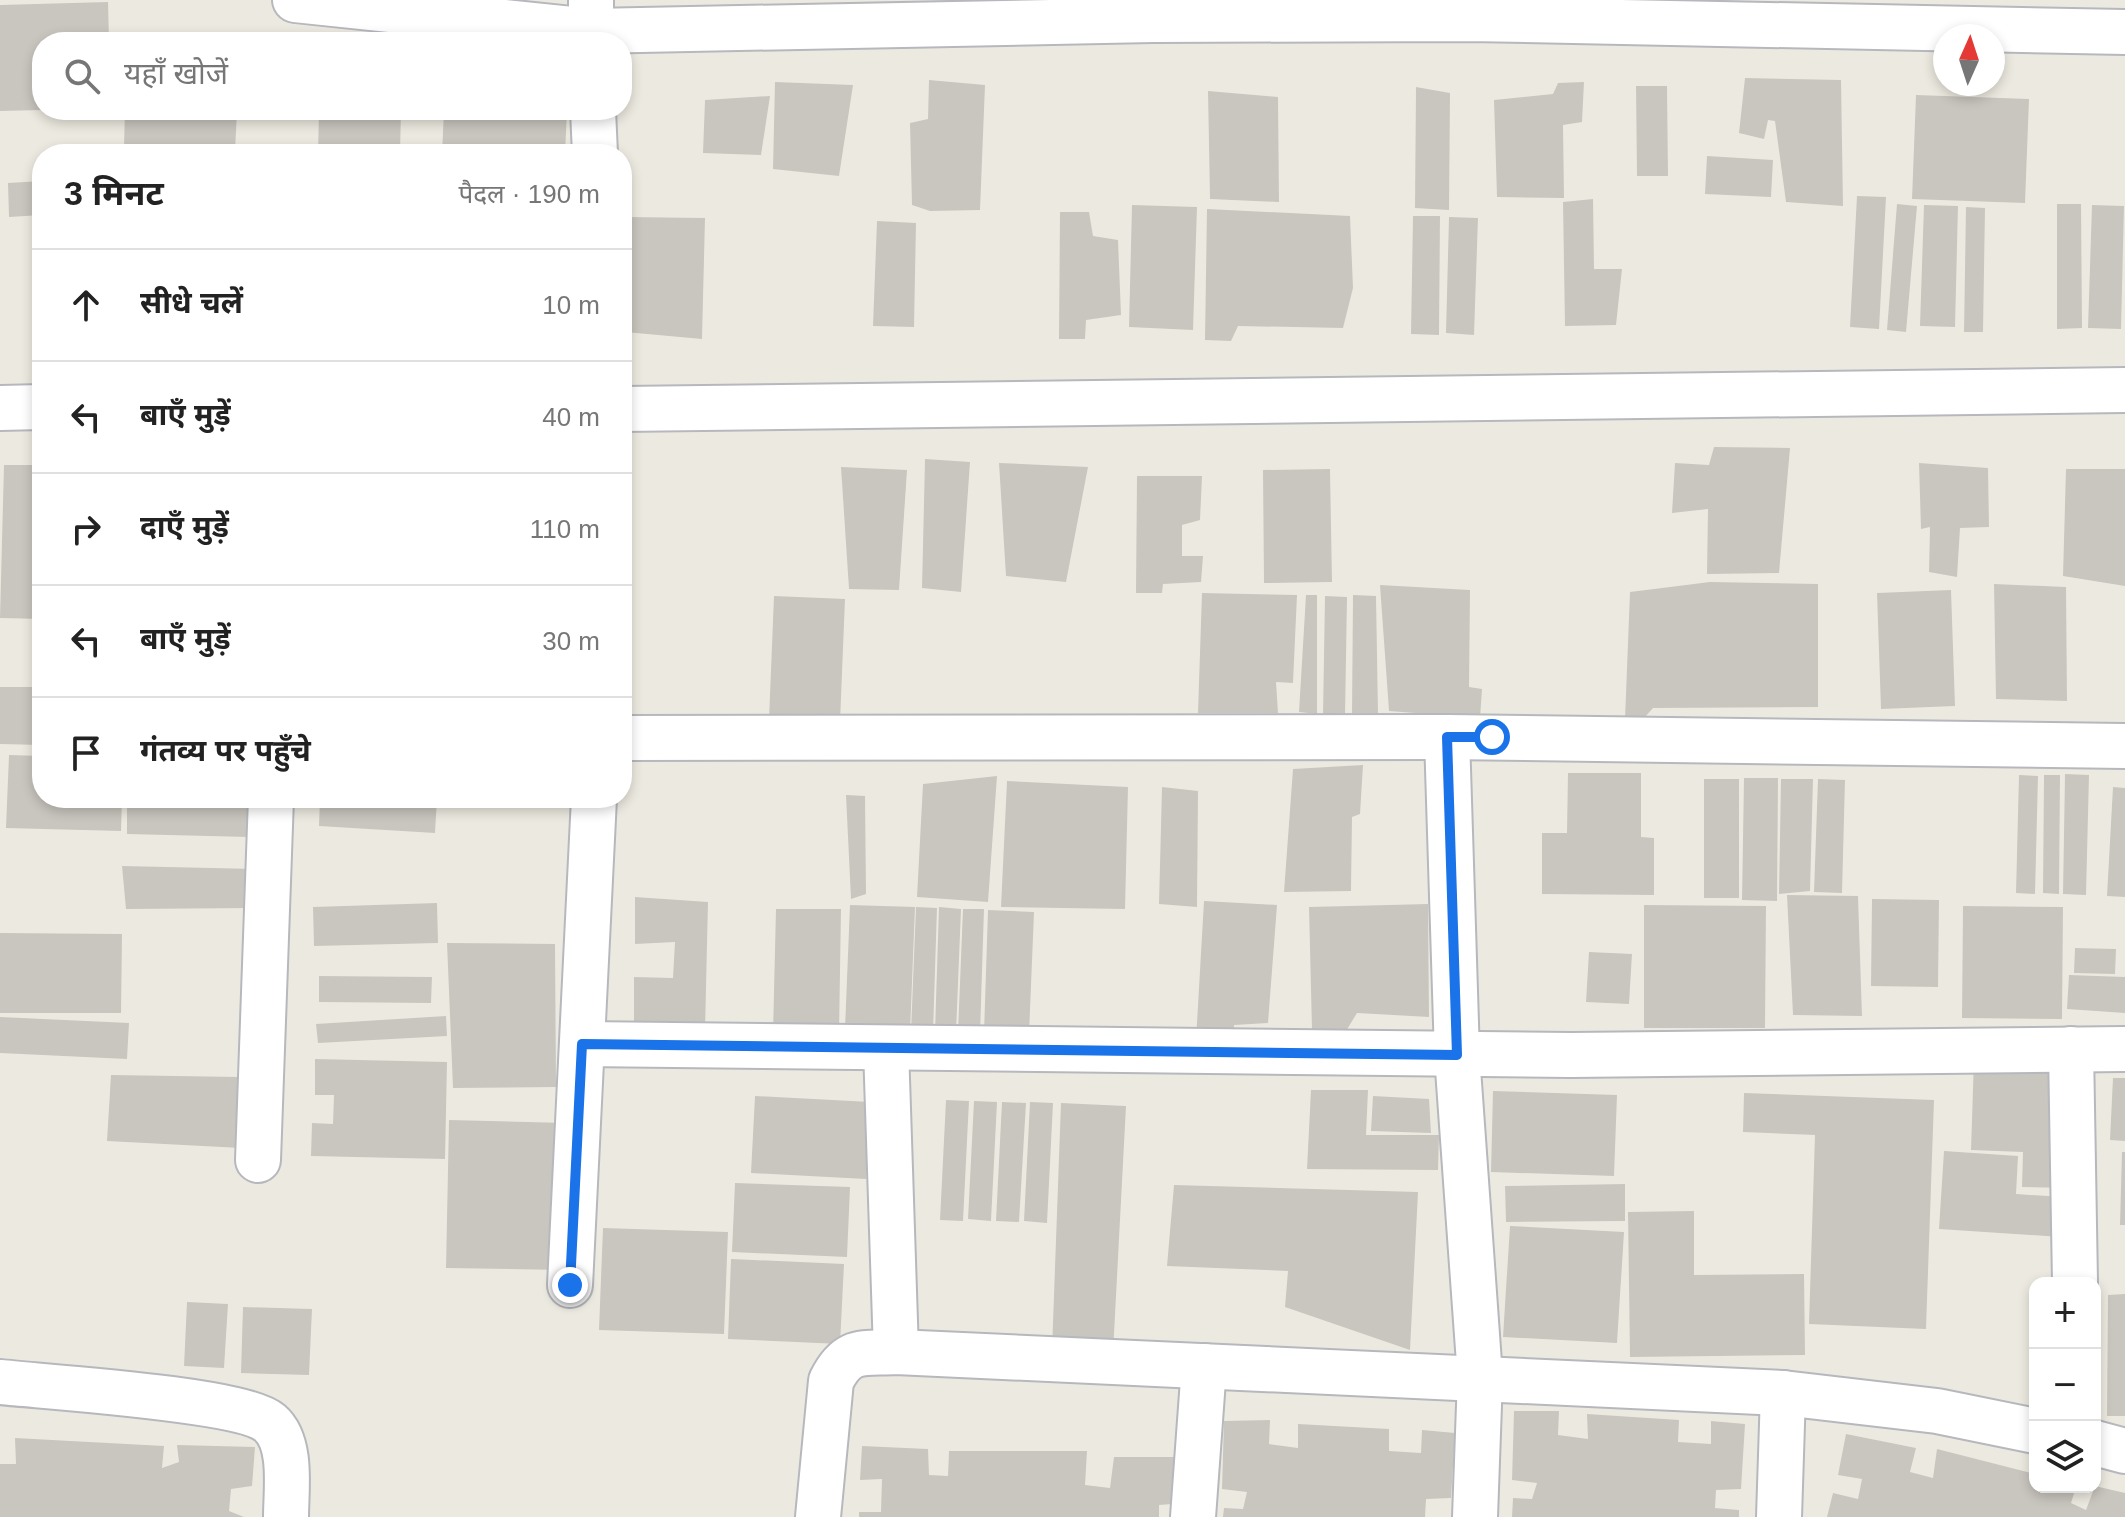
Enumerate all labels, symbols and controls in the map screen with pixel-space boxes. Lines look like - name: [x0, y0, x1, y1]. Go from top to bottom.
- north arrow: [1933, 24, 2005, 96]
- search box: [32, 32, 632, 120]
- icon: search: [60, 54, 104, 98]
- text: यहाँ खोजें: [124, 57, 228, 90]
- text: 3 मिनट: [64, 174, 164, 212]
- text: पैदल · 190 m: [458, 179, 600, 209]
- icon: ahead: [64, 283, 108, 327]
- text: सीधे चलें: [140, 286, 243, 319]
- text: 10 m: [542, 290, 600, 320]
- icon: left: [64, 395, 108, 439]
- text: बाएँ मुड़ें: [140, 398, 231, 431]
- text: 40 m: [542, 402, 600, 432]
- icon: right: [64, 507, 108, 551]
- text: दाएँ मुड़ें: [140, 510, 229, 543]
- text: 110 m: [530, 514, 600, 544]
- icon: left: [64, 619, 108, 663]
- text: बाएँ मुड़ें: [140, 622, 231, 655]
- text: 30 m: [542, 626, 600, 656]
- route start: [1474, 719, 1510, 755]
- icon: arrive: [64, 731, 108, 775]
- text: गंतव्य पर पहुँचे: [140, 734, 311, 767]
- route end: [552, 1267, 588, 1303]
- map controls: [2029, 1277, 2101, 1493]
- button: +: [2029, 1277, 2101, 1349]
- button: −: [2029, 1349, 2101, 1421]
- button: layers: [2029, 1421, 2101, 1493]

